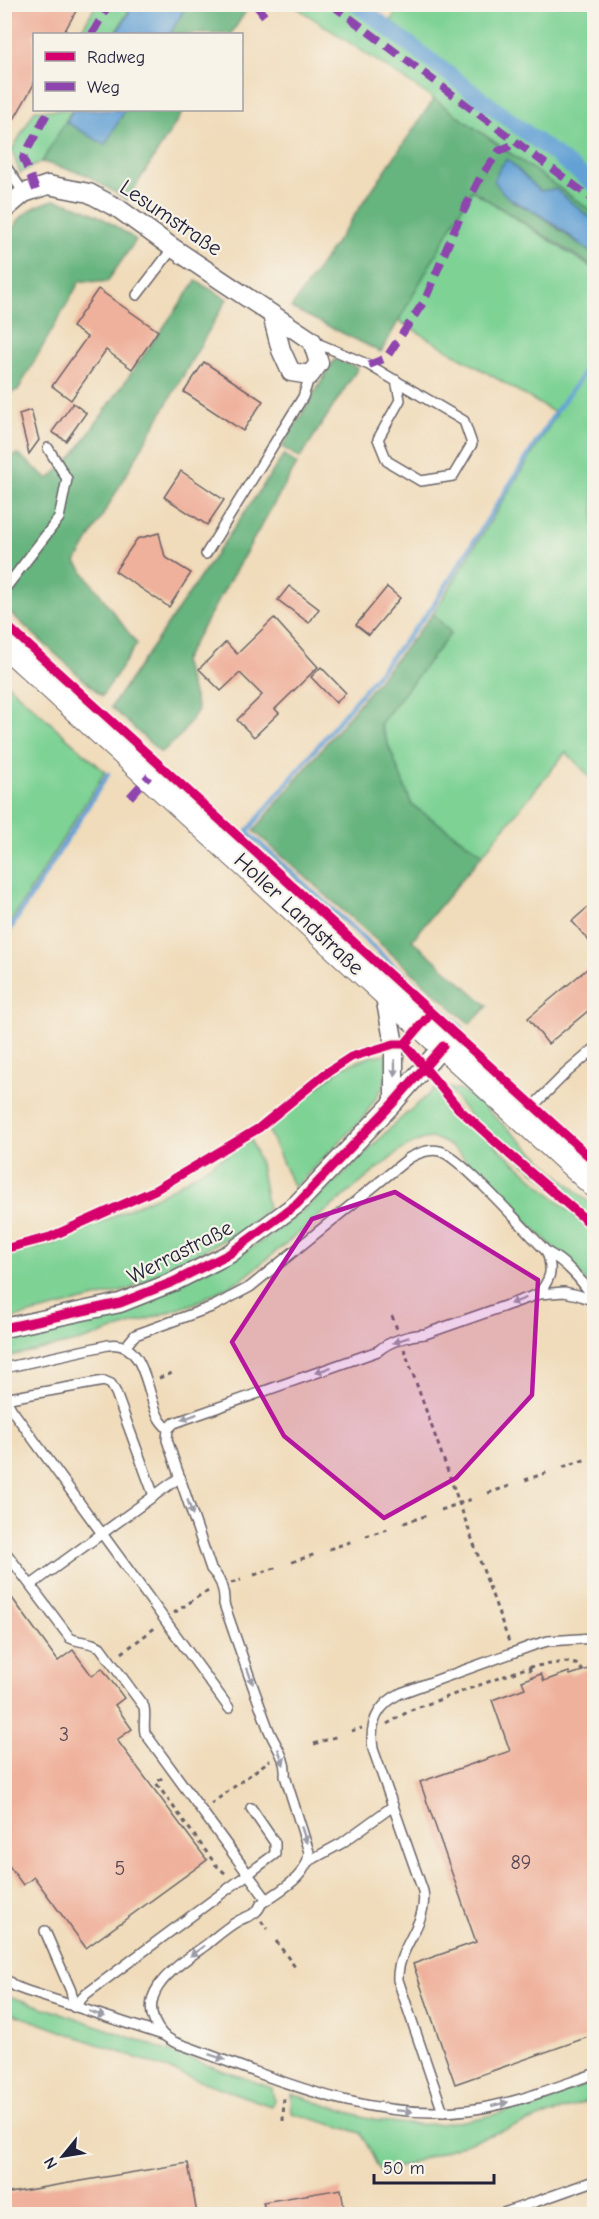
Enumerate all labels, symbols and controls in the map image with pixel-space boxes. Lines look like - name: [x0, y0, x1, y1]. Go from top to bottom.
- legend: [33, 33, 243, 111]
- text: Radweg: [87, 47, 145, 68]
- text: Weg: [87, 77, 120, 98]
- street label: Lesumstraße: [115, 174, 227, 262]
- street label: Holler Landstraße: [229, 847, 369, 981]
- one-way arrow: [390, 1058, 399, 1077]
- street label: Werrastraße: [123, 1214, 237, 1290]
- one-way arrow: [509, 1297, 527, 1307]
- one-way arrow: [392, 1336, 410, 1345]
- one-way arrow: [314, 1366, 332, 1376]
- one-way arrow: [180, 1412, 198, 1422]
- one-way arrow: [186, 1498, 196, 1516]
- one-way arrow: [245, 1667, 255, 1685]
- house number: 3: [59, 1723, 69, 1746]
- one-way arrow: [277, 1748, 287, 1766]
- one-way arrow: [300, 1826, 309, 1844]
- house number: 89: [511, 1851, 531, 1874]
- house number: 5: [115, 1857, 125, 1880]
- one-way arrow: [189, 1945, 205, 1957]
- one-way arrow: [88, 2010, 106, 2019]
- one-way arrow: [208, 2053, 226, 2063]
- one-way arrow: [491, 2098, 510, 2108]
- one-way arrow: [394, 2107, 413, 2116]
- north arrow: [33, 2126, 93, 2186]
- scale bar: [374, 2147, 494, 2185]
- text: N: [40, 2154, 61, 2172]
- text: 50 m: [383, 2158, 425, 2179]

